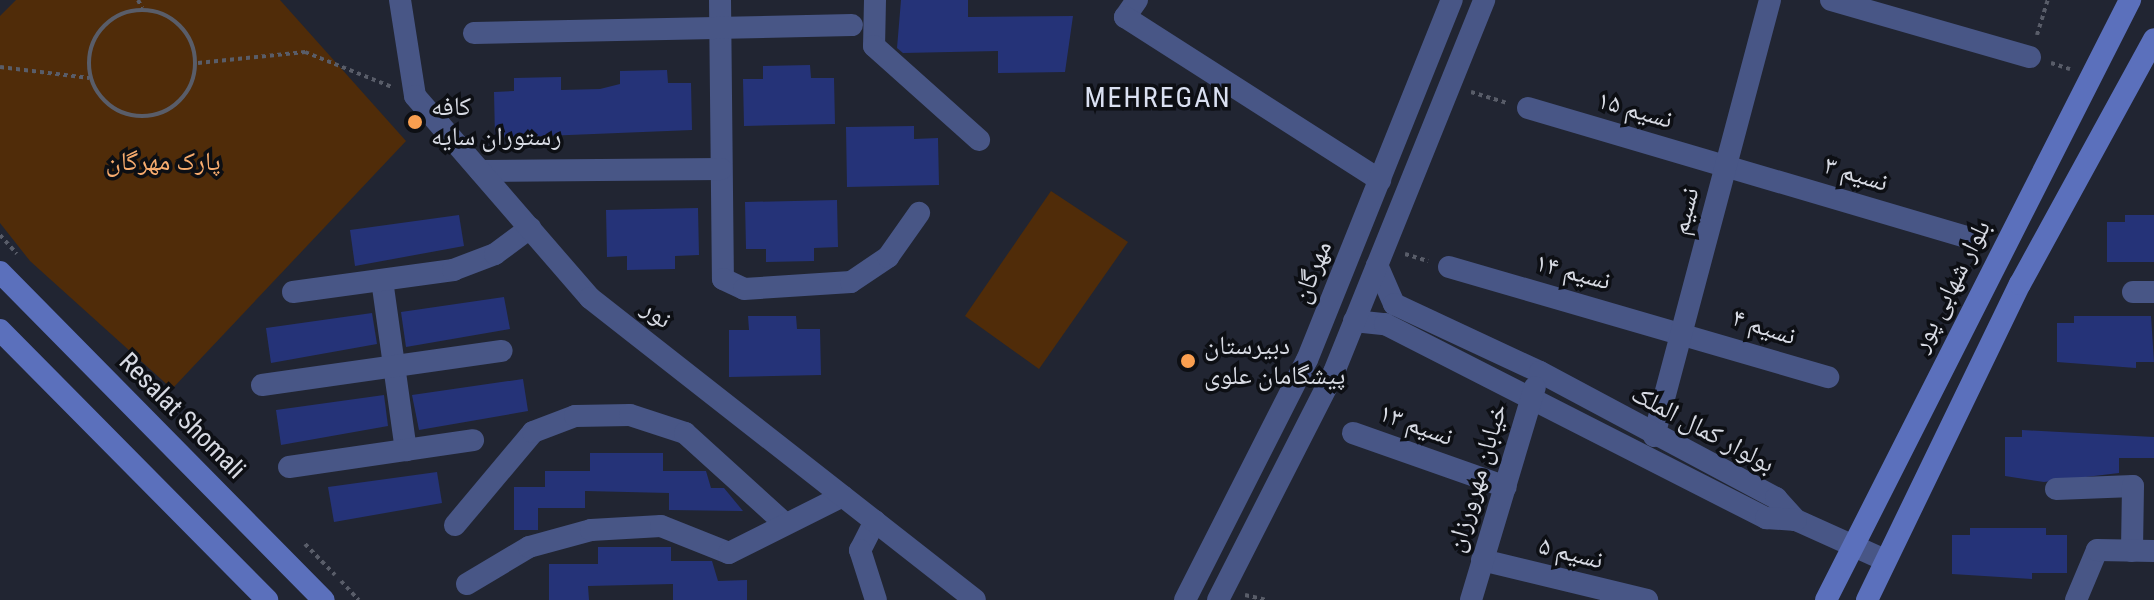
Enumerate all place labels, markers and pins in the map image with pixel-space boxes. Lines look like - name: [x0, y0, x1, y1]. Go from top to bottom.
- place label: کافه رستوران سایه: [431, 91, 561, 152]
- marker: کافه رستوران سایه: [406, 113, 424, 131]
- place label: دبیرستان پیشگامان علوی: [1204, 330, 1345, 392]
- marker: دبیرستان پیشگامان علوی: [1179, 352, 1197, 370]

